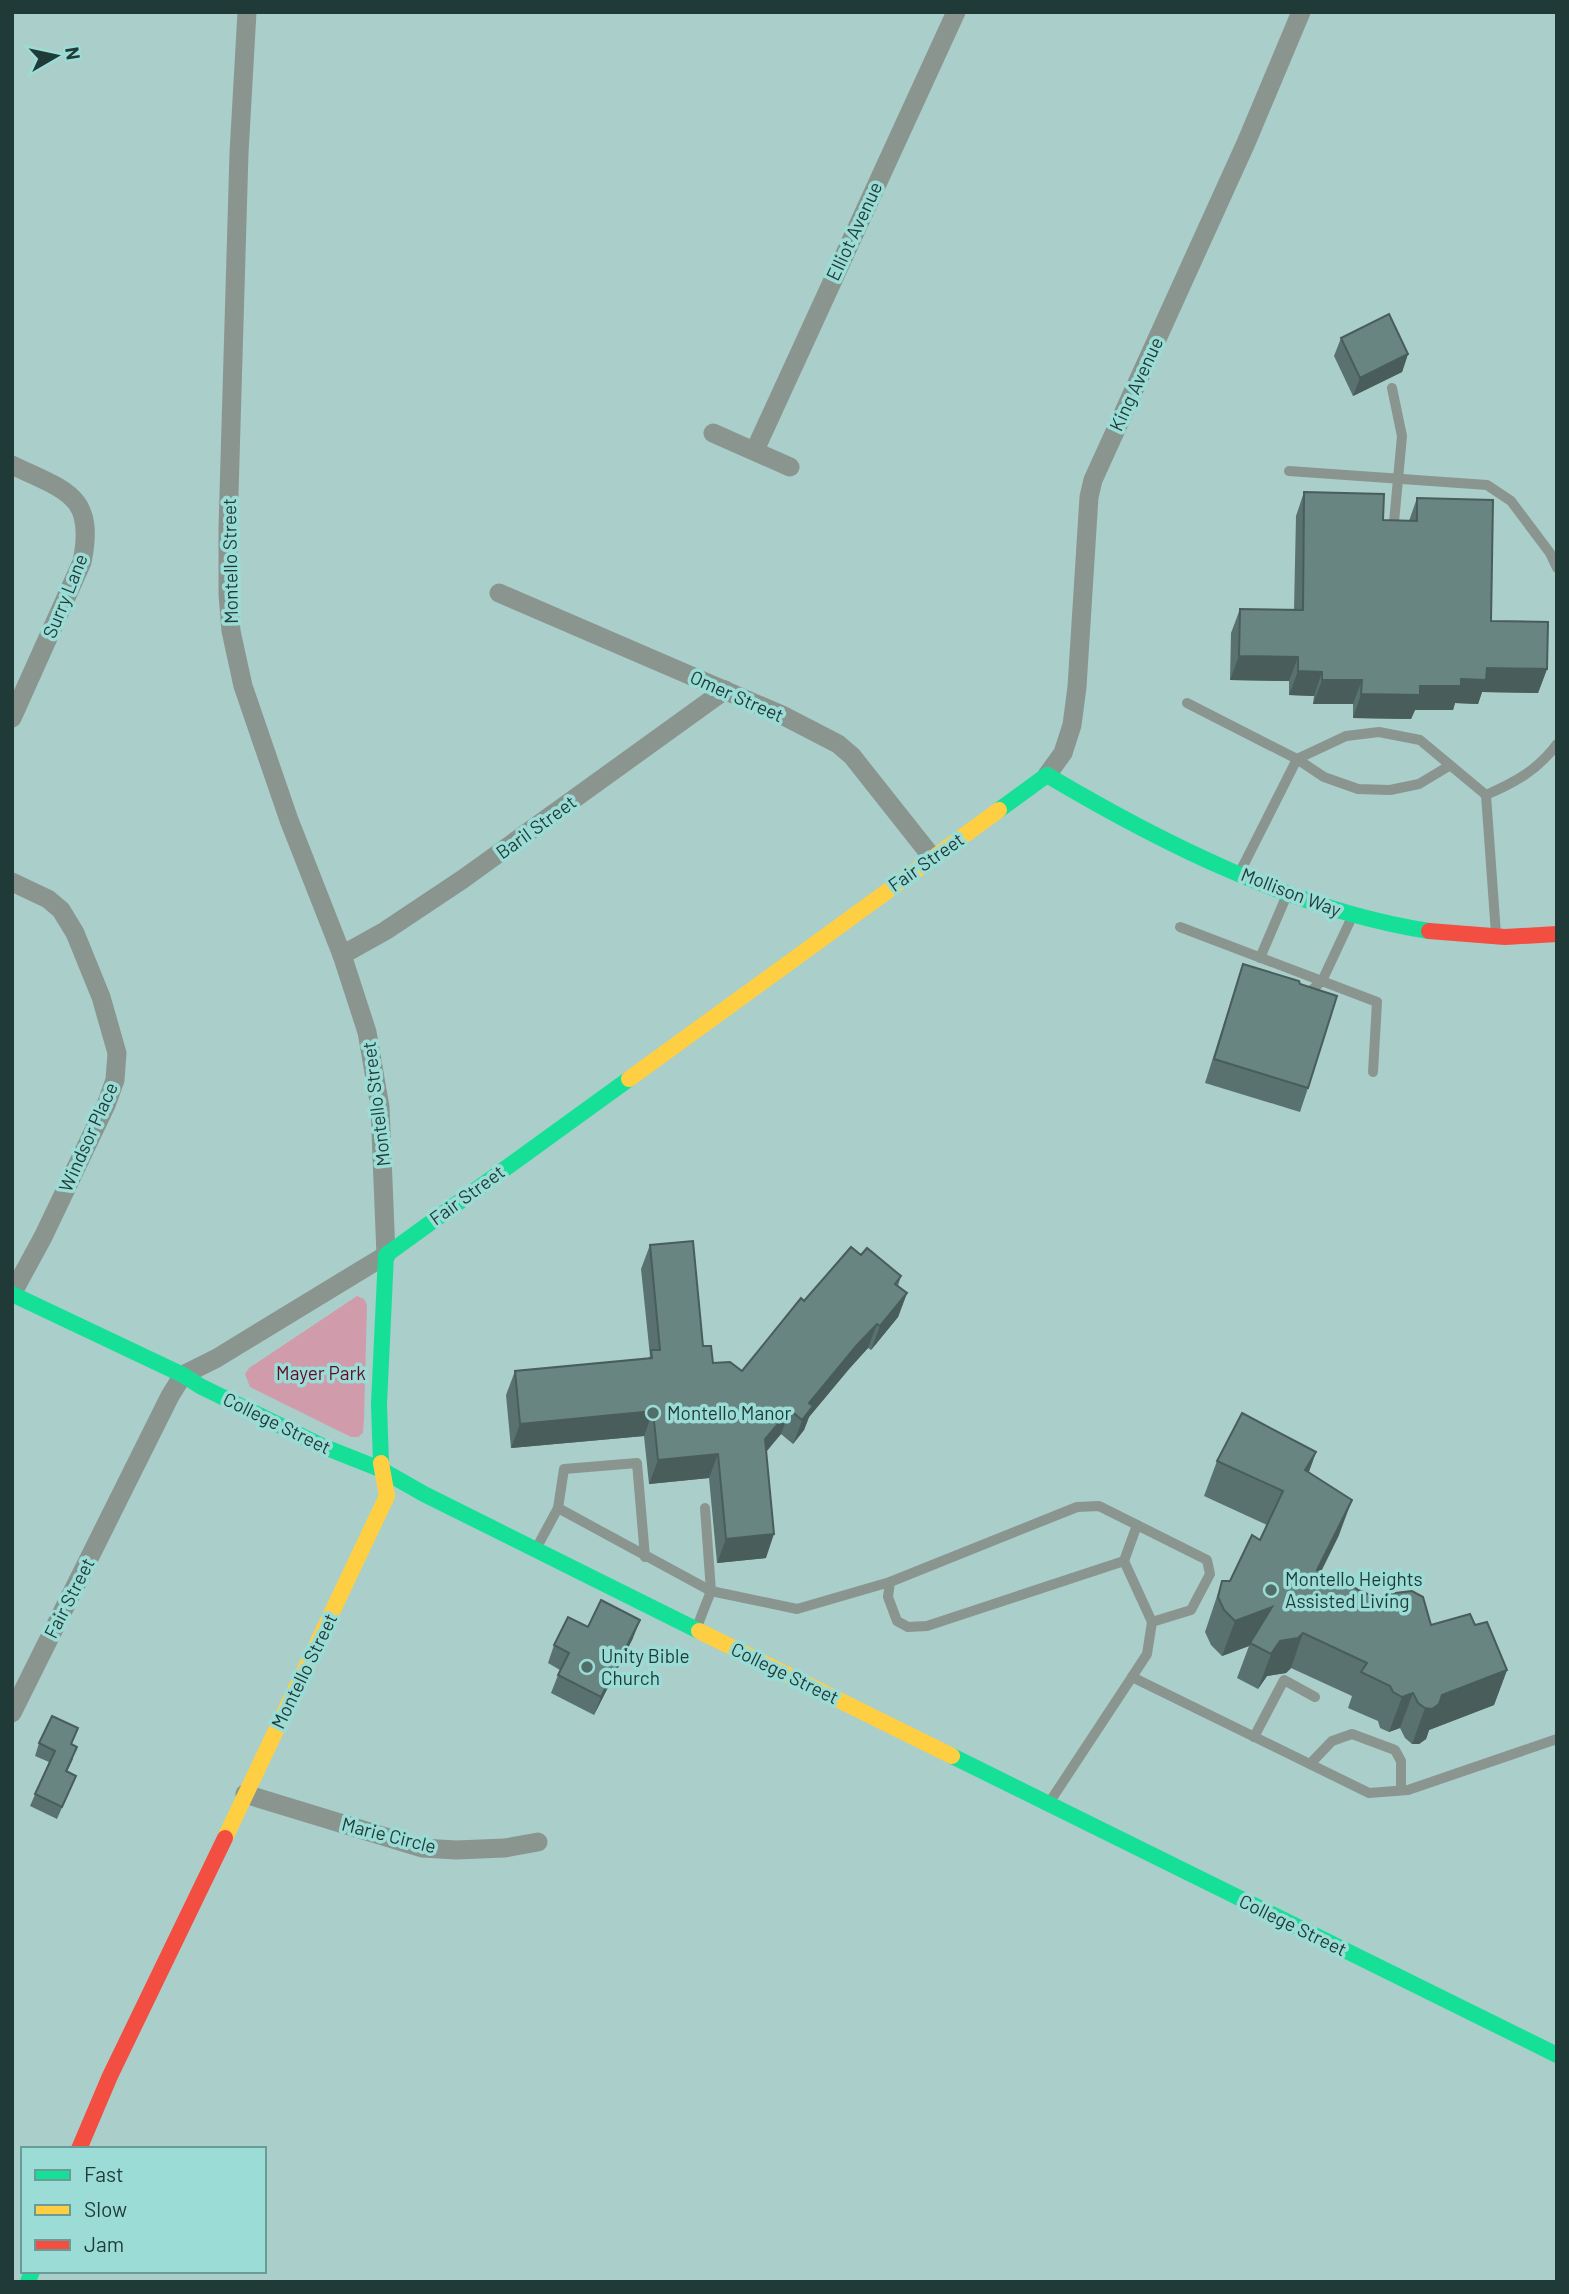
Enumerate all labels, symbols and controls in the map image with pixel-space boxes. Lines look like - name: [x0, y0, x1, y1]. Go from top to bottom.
- north arrow: [21, 21, 91, 91]
- text: N: [61, 45, 86, 61]
- street label: Elliot Avenue: [821, 178, 886, 284]
- street label: King Avenue: [1104, 333, 1167, 434]
- street label: Montello Street: [217, 498, 242, 624]
- street label: Surry Lane: [37, 550, 92, 641]
- street label: Omer Street: [687, 665, 788, 726]
- street label: Baril Street: [491, 790, 580, 863]
- street label: Fair Street: [883, 827, 968, 896]
- street label: Mollison Way: [1238, 862, 1345, 921]
- street label: Montello Street: [356, 1040, 395, 1168]
- street label: Windsor Place: [53, 1078, 122, 1195]
- street label: Fair Street: [425, 1160, 509, 1230]
- park label: Mayer Park: [276, 1361, 366, 1384]
- street label: College Street: [220, 1387, 335, 1458]
- place label: Montello Manor: [667, 1401, 792, 1424]
- marker: Montello Manor: [645, 1405, 661, 1421]
- street label: Fair Street: [38, 1554, 99, 1642]
- place label: Montello Heights Assisted Living: [1285, 1567, 1423, 1612]
- marker: Montello Heights Assisted Living: [1263, 1582, 1279, 1598]
- street label: Montello Street: [266, 1609, 341, 1732]
- street label: College Street: [728, 1637, 843, 1708]
- place label: Unity Bible Church: [601, 1644, 690, 1689]
- marker: Unity Bible Church: [579, 1659, 595, 1675]
- street label: Marie Circle: [339, 1812, 439, 1857]
- street label: College Street: [1236, 1889, 1351, 1960]
- legend: [21, 2147, 266, 2273]
- text: Fast: [84, 2161, 124, 2186]
- text: Slow: [84, 2196, 127, 2221]
- text: Jam: [84, 2231, 124, 2256]

